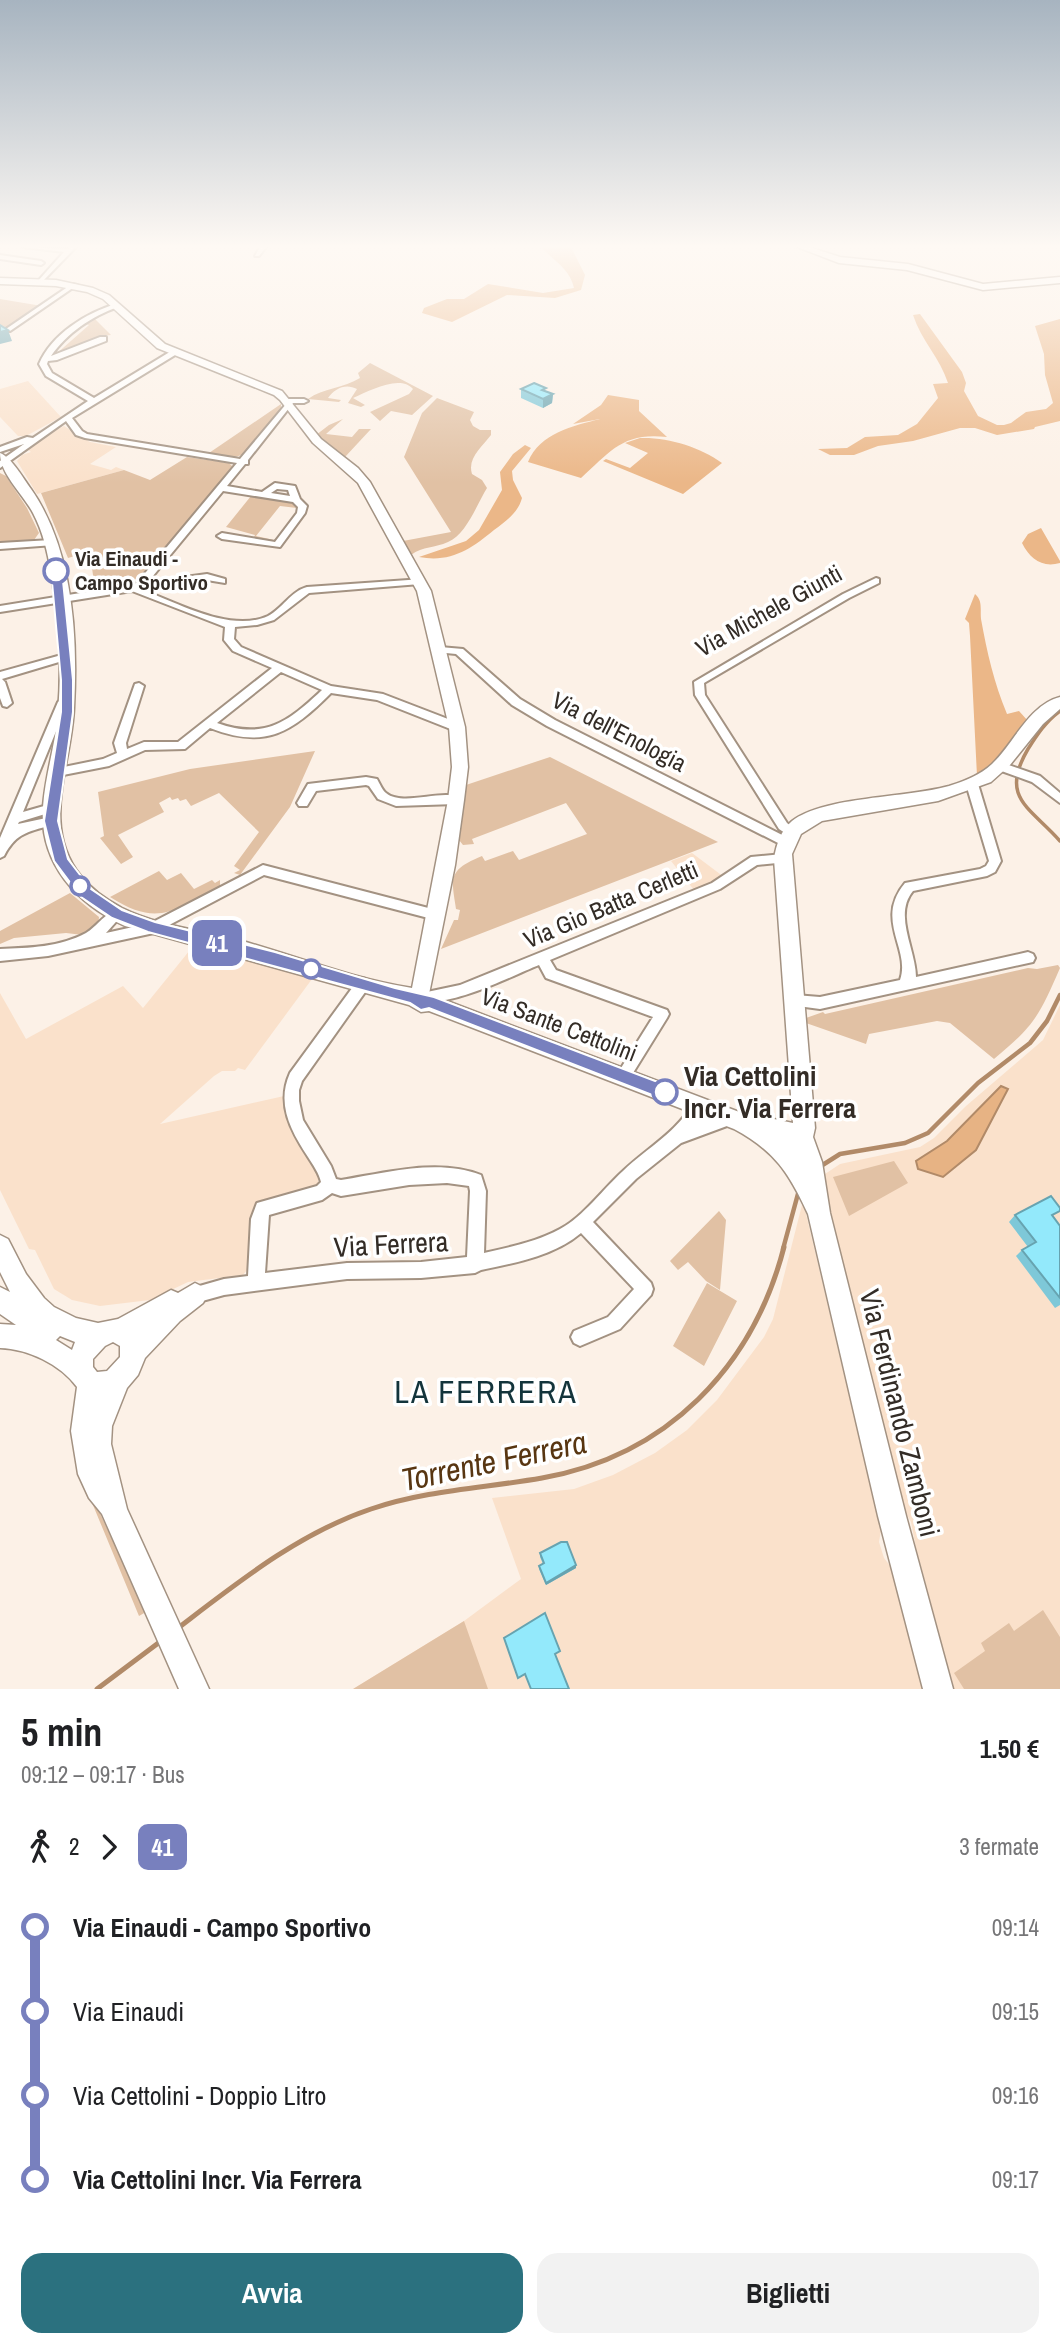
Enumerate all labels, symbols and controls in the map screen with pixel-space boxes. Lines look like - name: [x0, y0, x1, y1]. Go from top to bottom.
- place label: Via Einaudi - Campo Sportivo: [75, 544, 208, 597]
- street label: Via Michele Giunti: [690, 557, 847, 664]
- marker: Via Einaudi - Campo Sportivo: [43, 558, 69, 584]
- street label: Via dell'Enologia: [547, 684, 692, 779]
- street label: Via Gio Batta Cerletti: [518, 853, 703, 955]
- unlabelled marker: [70, 876, 90, 896]
- line badge: 41: [186, 920, 248, 966]
- text: 41: [206, 927, 228, 959]
- unlabelled marker: [301, 959, 321, 979]
- street label: Via Sante Cettolini: [477, 980, 642, 1069]
- place label: Via Cettolini Incr. Via Ferrera: [684, 1057, 856, 1127]
- marker: Via Cettolini Incr. Via Ferrera: [652, 1079, 678, 1105]
- street label: Via Ferrera: [333, 1222, 449, 1266]
- street label: Via Ferdinando Zamboni: [851, 1285, 949, 1541]
- district label: LA FERRERA: [394, 1370, 578, 1413]
- water label: Torrente Ferrera: [397, 1420, 590, 1501]
- text: 5 min: [21, 1707, 102, 1758]
- text: 1.50 €: [980, 1731, 1039, 1766]
- text: 09:12 – 09:17 · Bus: [21, 1759, 185, 1790]
- icon: walk: [21, 1828, 59, 1866]
- icon: forward: [90, 1828, 128, 1866]
- text: 2: [69, 1831, 80, 1862]
- text: 41: [152, 1831, 173, 1863]
- text: 3 fermate: [959, 1831, 1039, 1862]
- text: Via Einaudi - Campo Sportivo: [73, 1910, 371, 1945]
- text: 09:14: [992, 1912, 1039, 1943]
- text: Via Einaudi: [73, 1994, 184, 2029]
- text: 09:15: [992, 1996, 1039, 2027]
- text: Via Cettolini - Doppio Litro: [73, 2078, 326, 2113]
- text: 09:16: [992, 2080, 1039, 2111]
- text: Via Cettolini Incr. Via Ferrera: [73, 2162, 362, 2197]
- text: 09:17: [992, 2164, 1039, 2195]
- button: Avvia: [21, 2253, 523, 2333]
- button: Biglietti: [537, 2253, 1039, 2333]

